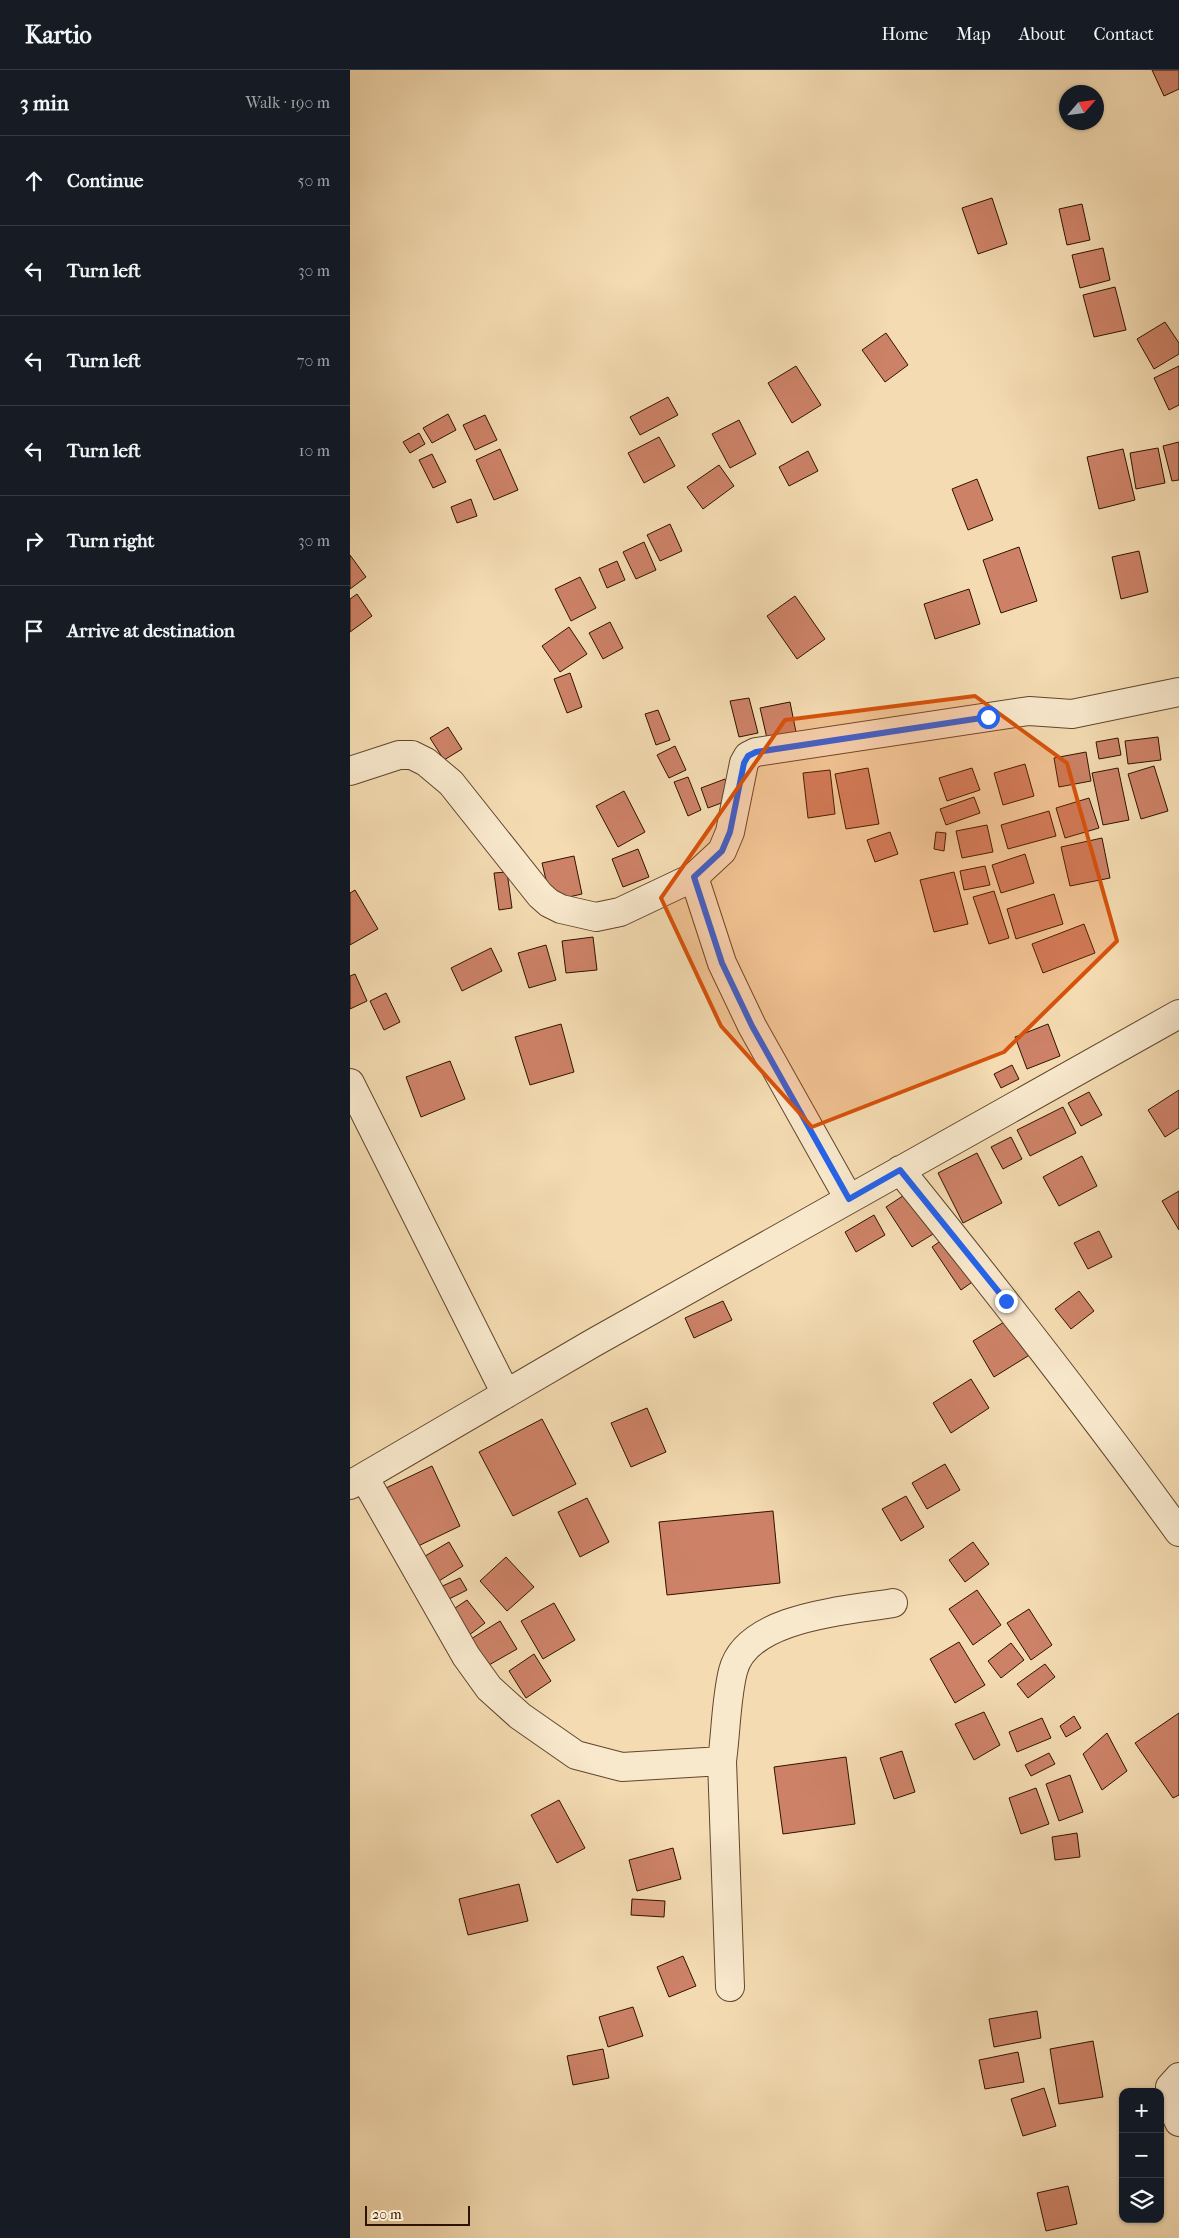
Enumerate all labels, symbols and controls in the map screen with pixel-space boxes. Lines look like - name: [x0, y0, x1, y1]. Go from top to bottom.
- text: Kartio: [25, 21, 92, 49]
- text: Home: [881, 24, 928, 45]
- text: Map: [956, 24, 991, 45]
- text: About: [1019, 24, 1065, 45]
- text: Contact: [1093, 24, 1154, 45]
- north arrow: [1059, 85, 1104, 130]
- text: 3 min: [20, 91, 69, 115]
- text: Walk · 190 m: [246, 93, 330, 112]
- icon: ahead: [20, 167, 48, 195]
- text: Continue: [67, 170, 143, 192]
- text: 50 m: [298, 171, 330, 190]
- icon: left: [20, 257, 48, 285]
- text: Turn left: [67, 260, 141, 282]
- text: 30 m: [298, 261, 330, 280]
- icon: left: [20, 347, 48, 375]
- text: Turn left: [67, 350, 141, 372]
- text: 70 m: [297, 351, 330, 370]
- icon: left: [20, 437, 48, 465]
- text: Turn left: [67, 440, 141, 462]
- text: 10 m: [299, 441, 330, 460]
- icon: right: [20, 527, 48, 555]
- text: Turn right: [67, 530, 154, 552]
- text: 30 m: [298, 531, 330, 550]
- icon: arrive: [20, 617, 48, 645]
- text: Arrive at destination: [67, 620, 235, 642]
- route start: [977, 706, 1000, 729]
- route end: [995, 1290, 1018, 1313]
- map controls: [1119, 2088, 1164, 2223]
- button: +: [1119, 2088, 1164, 2133]
- button: −: [1119, 2133, 1164, 2178]
- button: layers: [1119, 2178, 1164, 2223]
- scale bar: [365, 2203, 470, 2226]
- text: 20 m: [372, 2206, 402, 2223]

